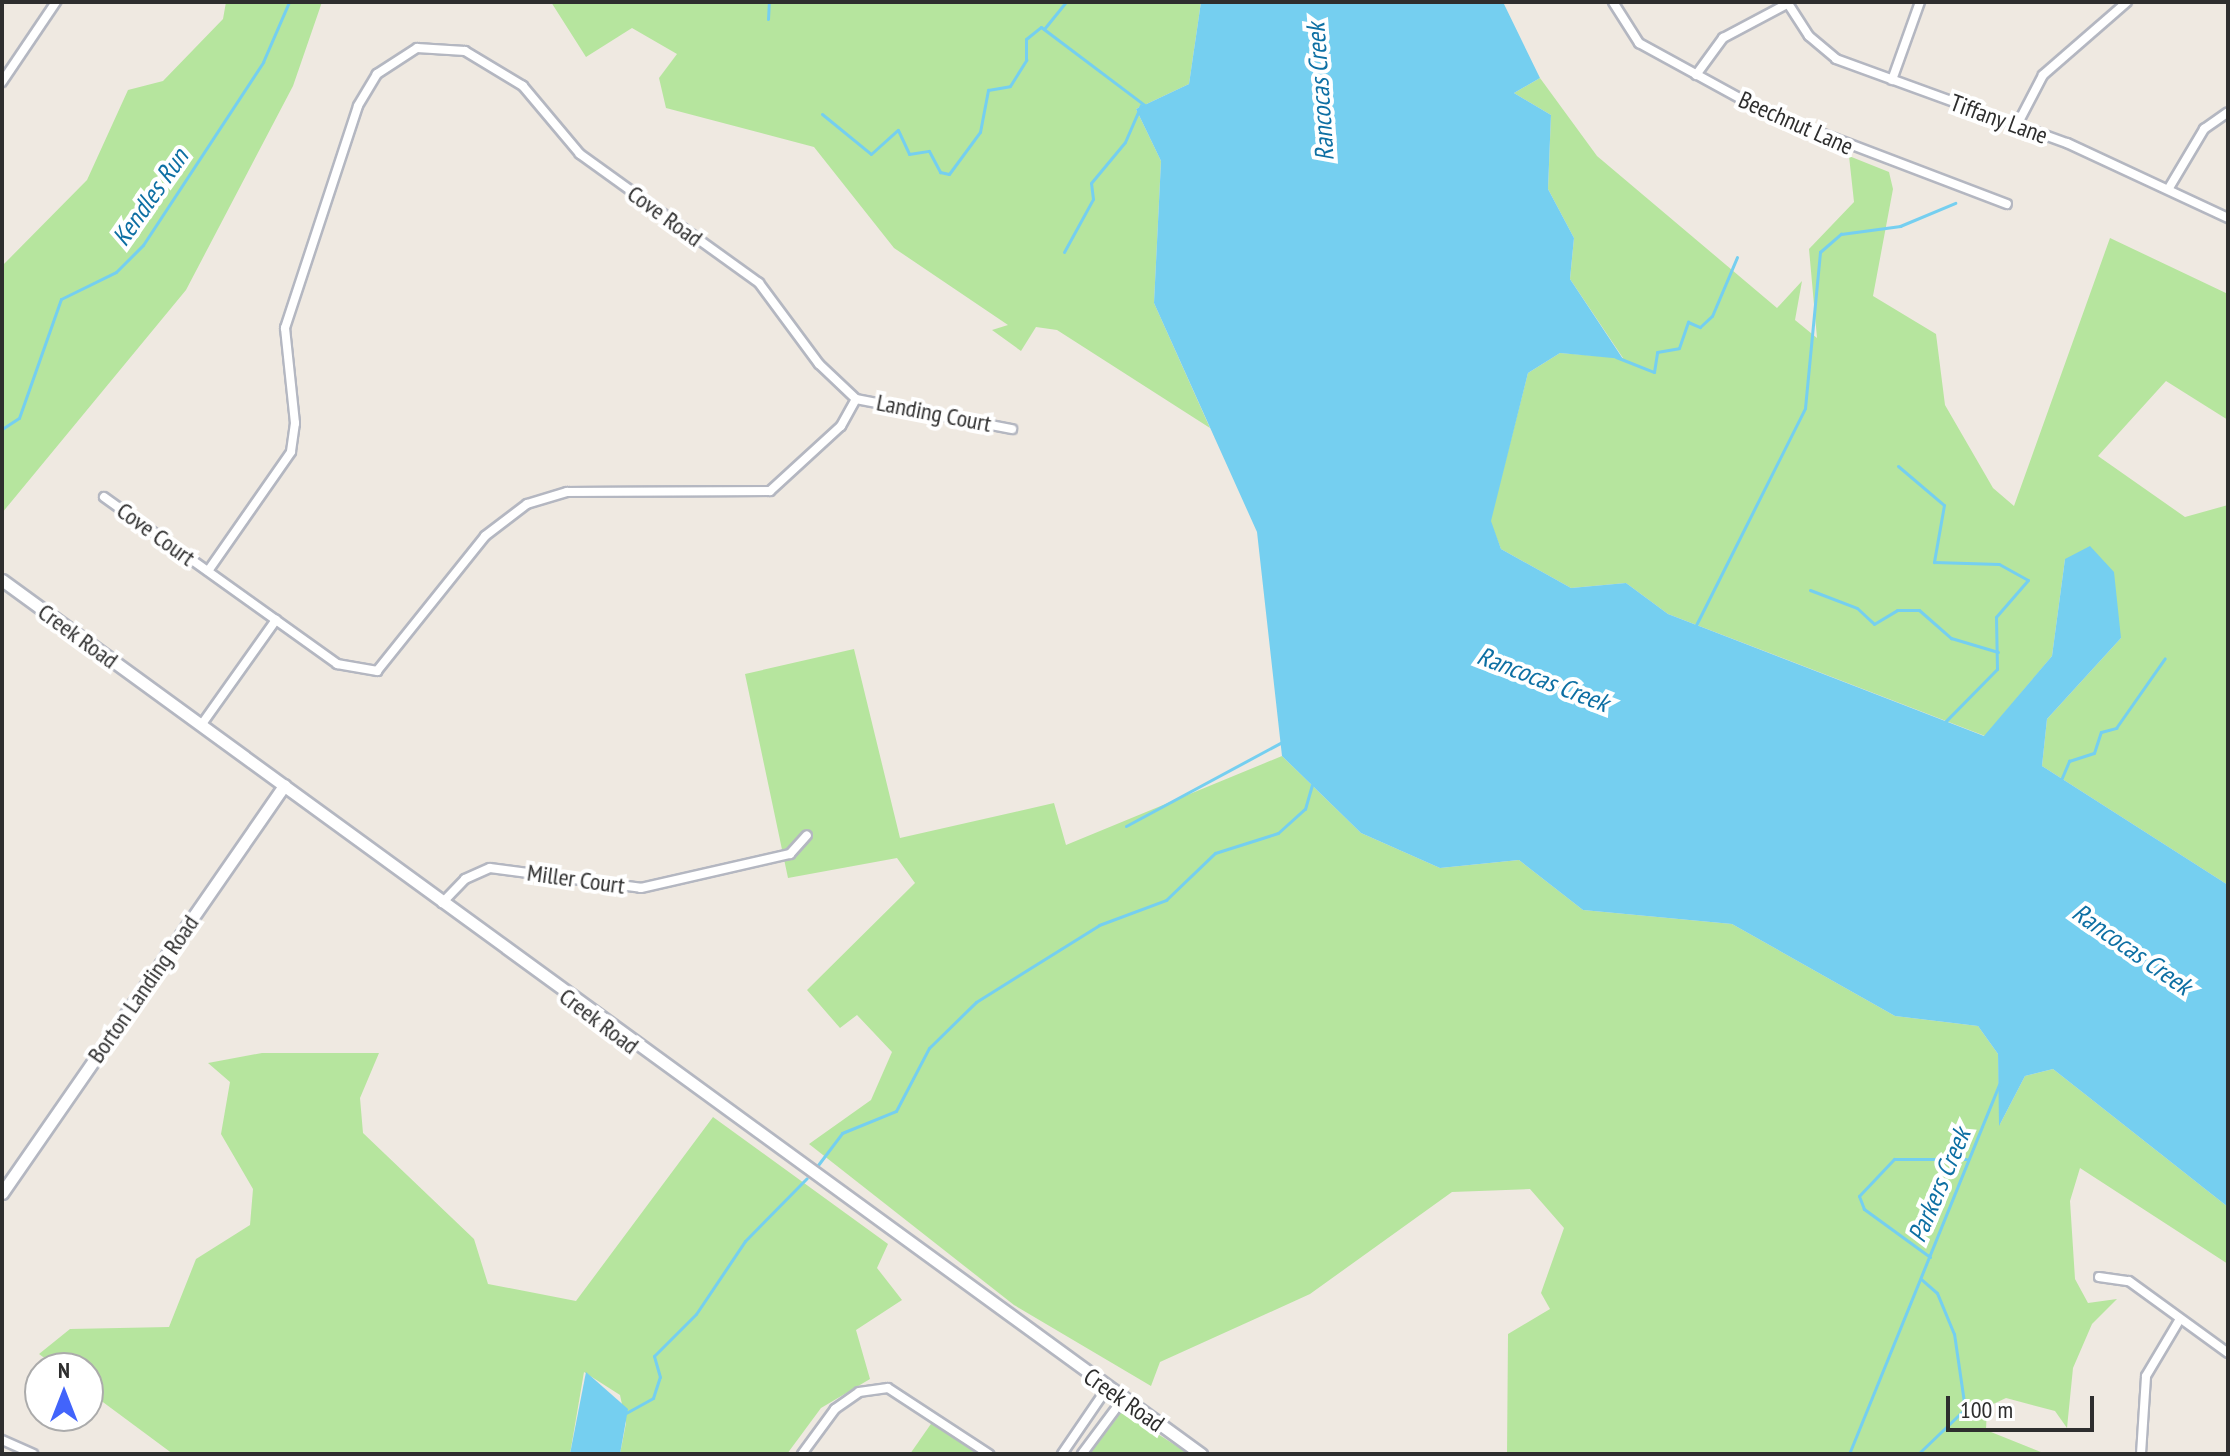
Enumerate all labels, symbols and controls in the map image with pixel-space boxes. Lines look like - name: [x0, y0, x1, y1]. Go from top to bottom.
- water label: Rancocas Creek: [1300, 22, 1340, 162]
- street label: Beechnut Lane: [1734, 85, 1858, 161]
- street label: Tiffany Lane: [1946, 88, 2052, 150]
- water label: Kendles Run: [105, 142, 195, 252]
- street label: Cove Road: [622, 179, 708, 253]
- street label: Landing Court: [874, 388, 994, 438]
- street label: Cove Court: [111, 496, 201, 572]
- street label: Creek Road: [32, 597, 124, 675]
- water label: Rancocas Creek: [1473, 640, 1613, 718]
- street label: Miller Court: [525, 858, 627, 900]
- water label: Rancocas Creek: [2066, 897, 2198, 1001]
- street label: Borton Landing Road: [81, 910, 205, 1068]
- street label: Creek Road: [554, 982, 644, 1060]
- water label: Parkers Creek: [1901, 1123, 1977, 1247]
- north arrow: [24, 1352, 104, 1432]
- text: N: [58, 1356, 70, 1384]
- street label: Creek Road: [1078, 1362, 1170, 1438]
- scale bar: [1950, 1380, 2098, 1430]
- text: 100 m: [1960, 1394, 2013, 1425]

